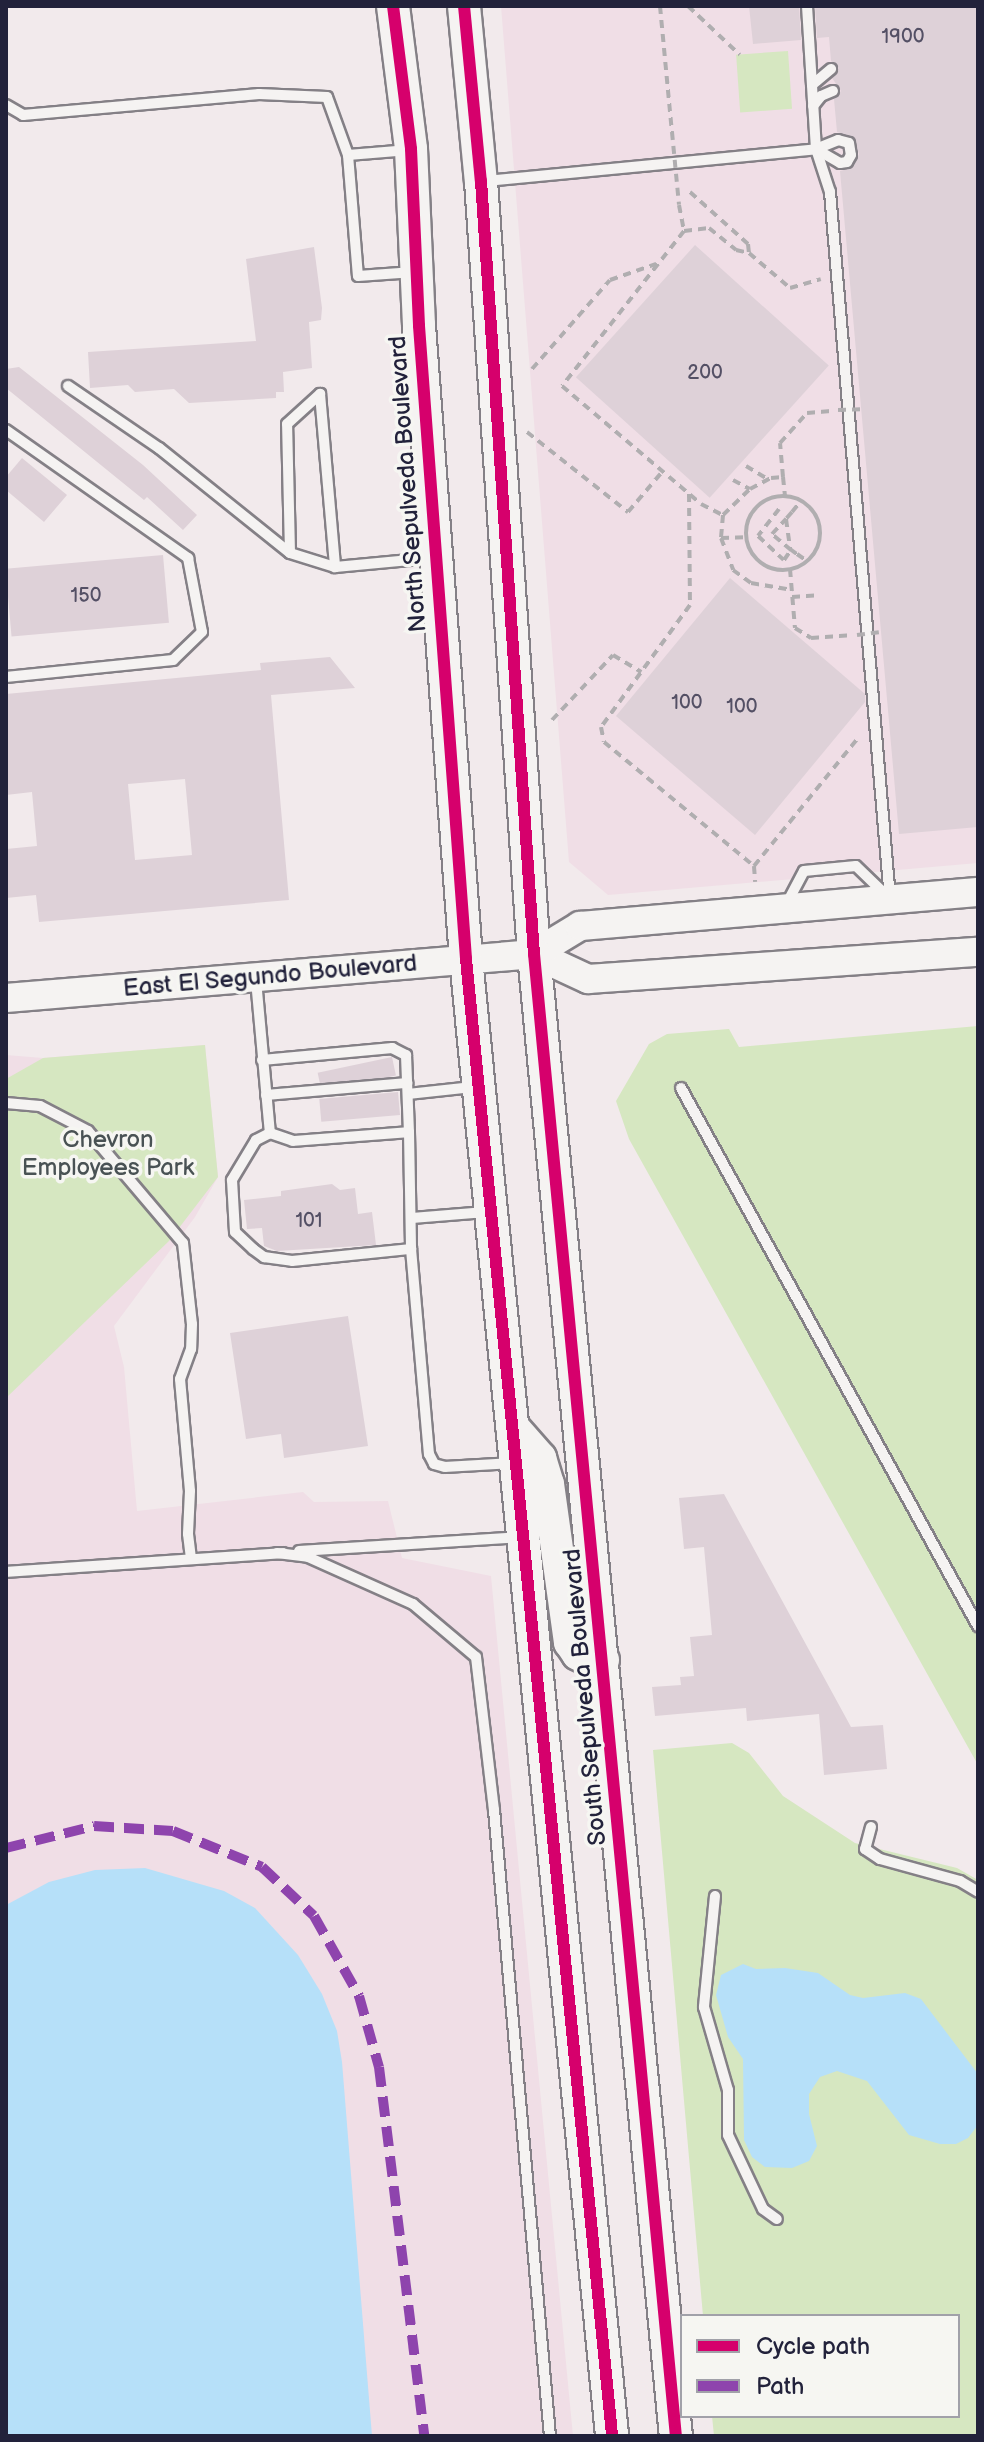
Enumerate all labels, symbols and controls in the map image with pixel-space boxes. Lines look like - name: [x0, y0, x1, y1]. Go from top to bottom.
- house number: 1900: [882, 25, 924, 49]
- street label: North Sepulveda Boulevard: [383, 335, 433, 633]
- house number: 200: [687, 361, 723, 385]
- house number: 150: [71, 584, 101, 608]
- house number: 100: [671, 691, 703, 715]
- house number: 100: [726, 695, 758, 719]
- street label: East El Segundo Boulevard: [122, 949, 418, 1003]
- park label: Chevron Employees Park: [22, 1126, 194, 1182]
- house number: 101: [295, 1209, 323, 1233]
- street label: South Sepulveda Boulevard: [558, 1547, 612, 1847]
- legend: [680, 2314, 960, 2418]
- text: Cycle path: [756, 2332, 870, 2361]
- text: Path: [756, 2372, 804, 2401]

